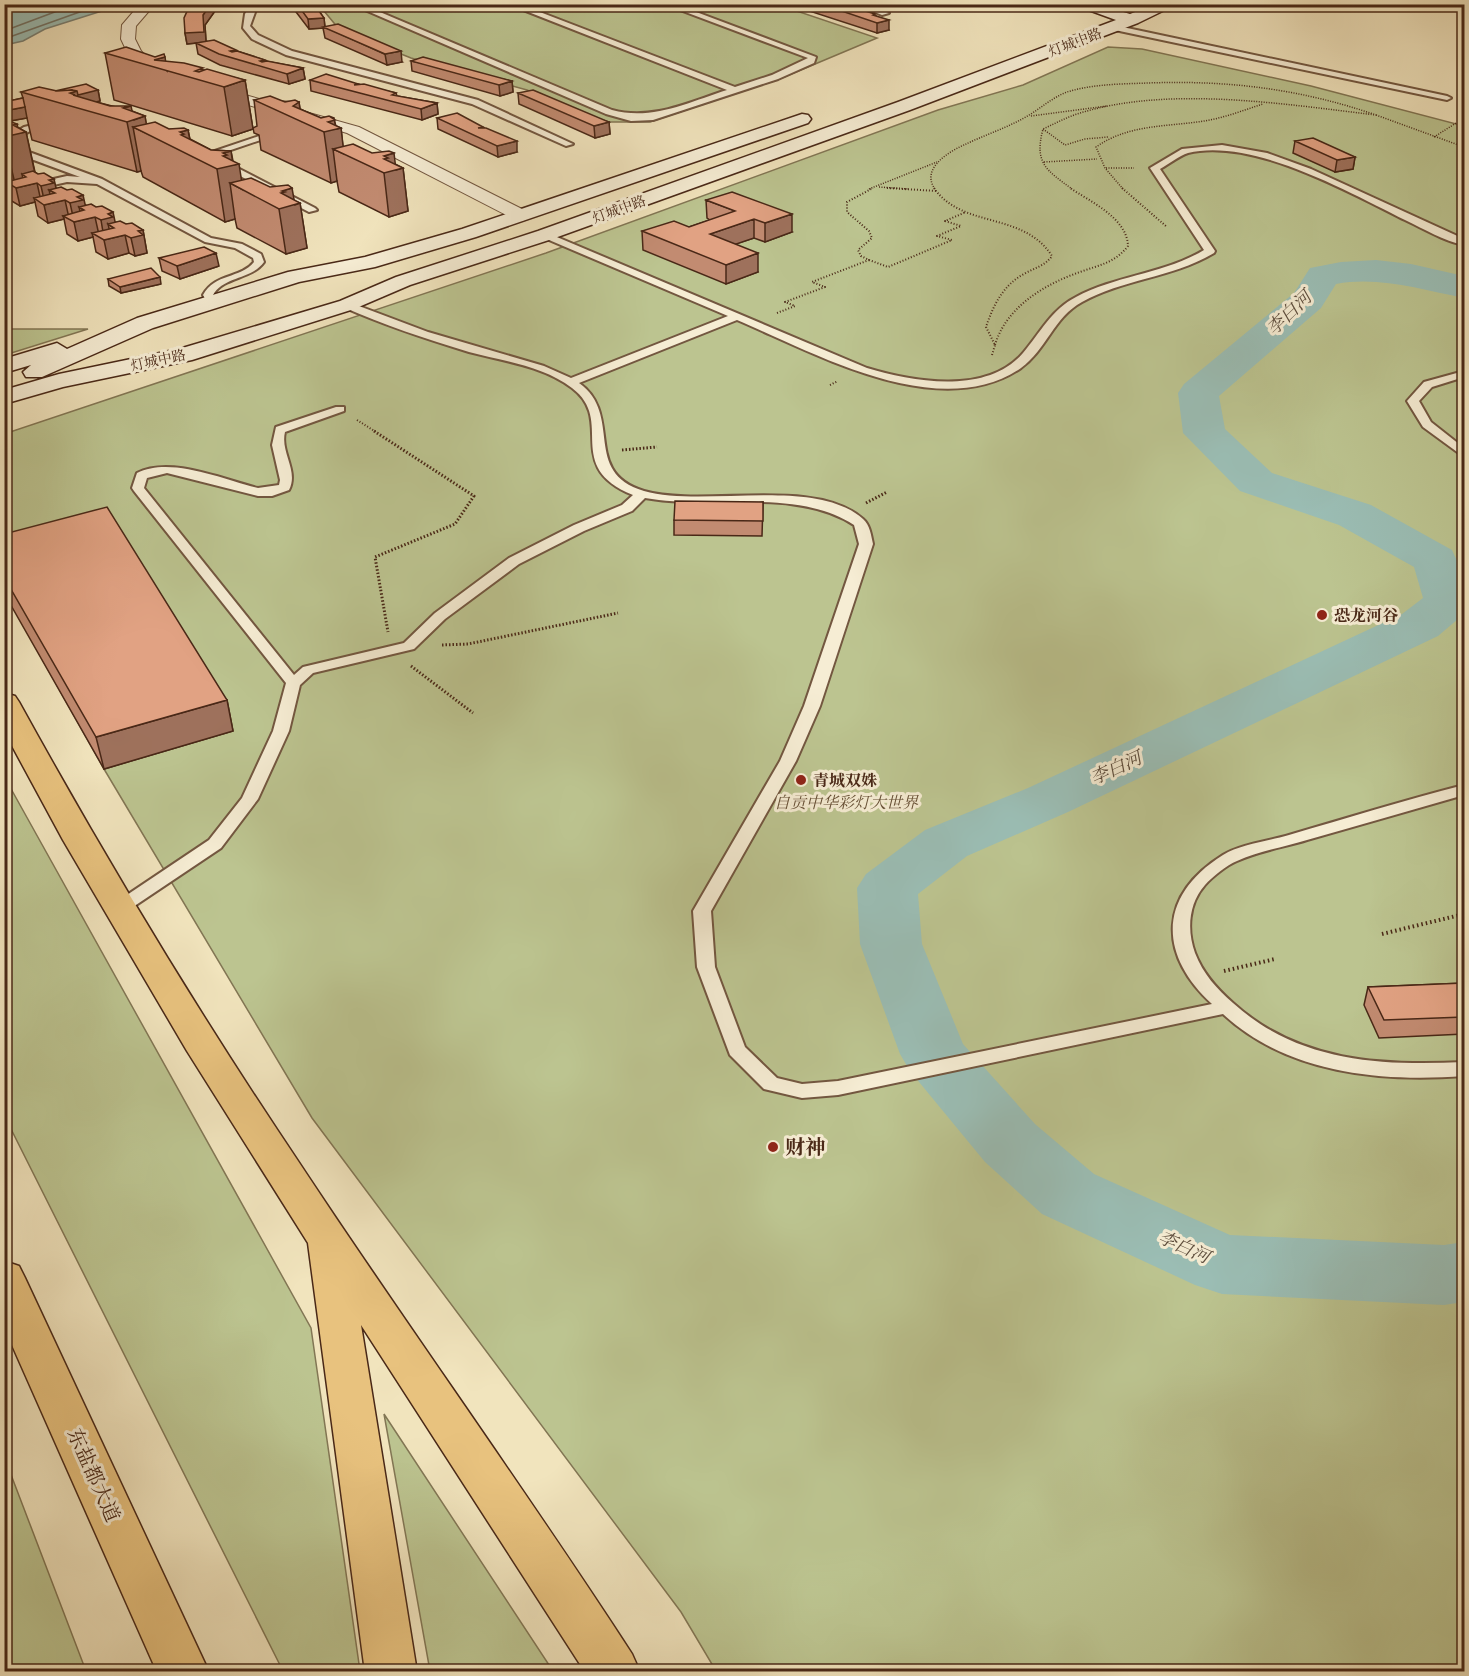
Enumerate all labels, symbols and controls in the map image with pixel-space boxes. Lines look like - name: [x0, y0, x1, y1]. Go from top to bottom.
- street label: 灯城中路: [1046, 25, 1104, 60]
- street label: 灯城中路: [590, 193, 648, 226]
- water label: 李白河: [1263, 285, 1318, 339]
- street label: 灯城中路: [129, 347, 187, 374]
- place label: 恐龙河谷: [1334, 607, 1398, 625]
- marker: 恐龙河谷: [1315, 608, 1329, 622]
- water label: 李白河: [1087, 746, 1147, 788]
- place label: 青城双姝: [813, 772, 877, 790]
- marker: 青城双姝: [794, 773, 808, 787]
- park label: 自贡中华彩灯大世界: [774, 794, 919, 812]
- place label: 财神: [785, 1136, 825, 1159]
- marker: 财神: [766, 1140, 780, 1154]
- water label: 李白河: [1155, 1227, 1215, 1268]
- street label: 东盐都大道: [63, 1425, 123, 1526]

